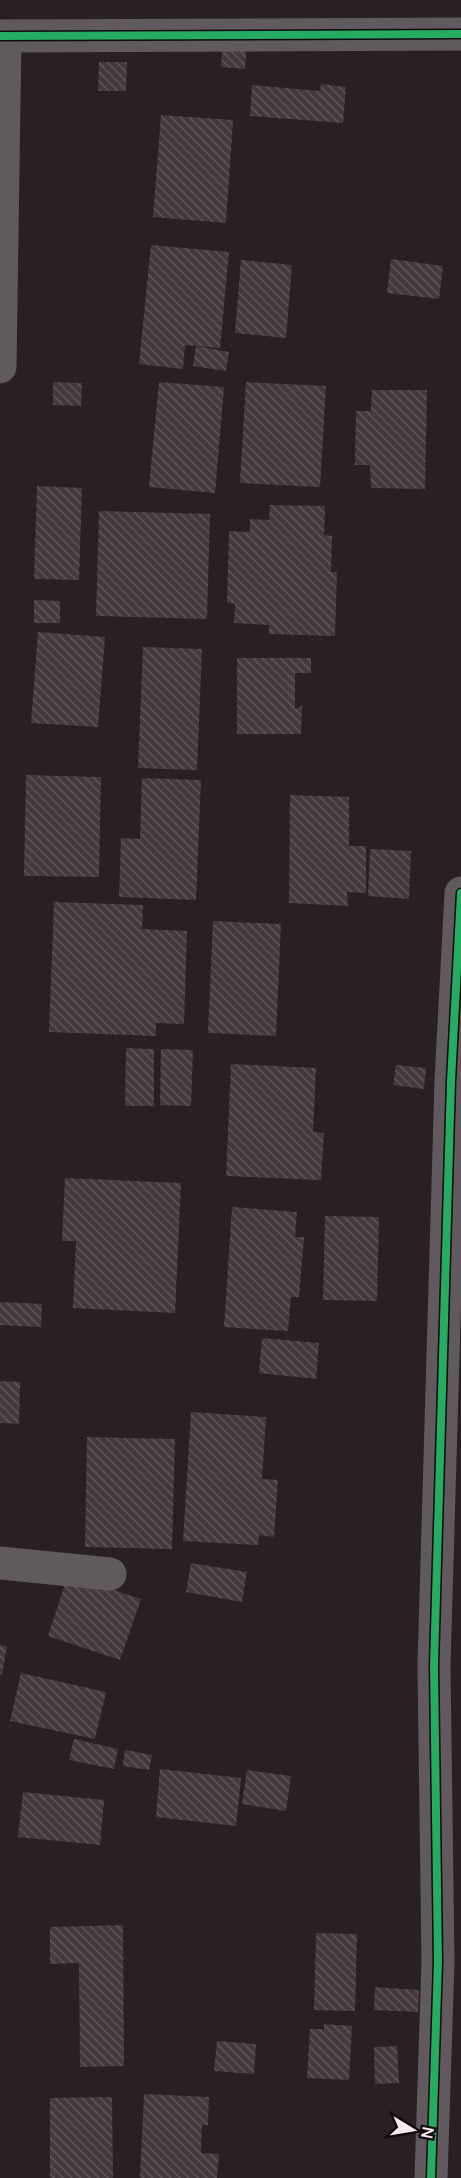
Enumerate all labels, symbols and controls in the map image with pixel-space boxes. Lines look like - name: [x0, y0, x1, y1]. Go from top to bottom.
- north arrow: [383, 2100, 443, 2160]
- text: N: [416, 2125, 440, 2141]

